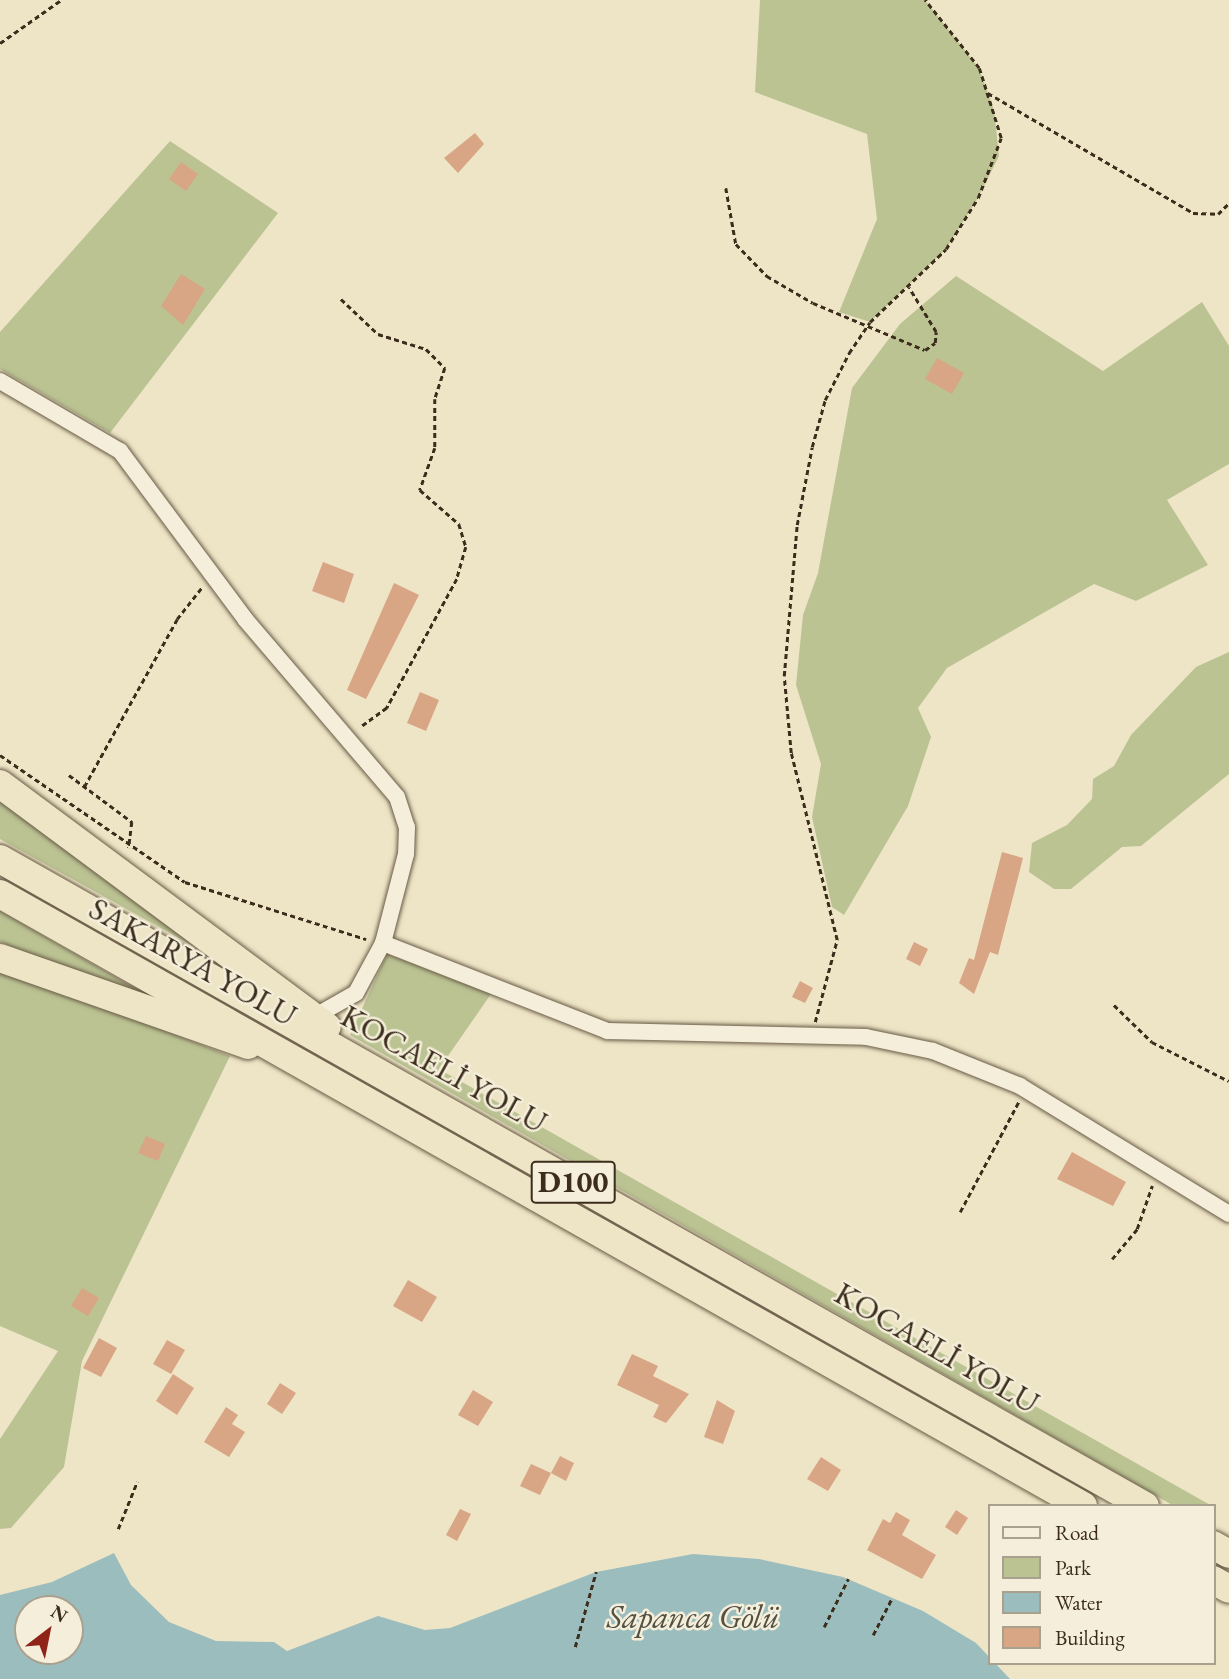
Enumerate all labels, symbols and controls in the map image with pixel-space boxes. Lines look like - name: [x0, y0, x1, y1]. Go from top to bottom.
- street label: SAKARYA YOLU: [83, 889, 303, 1035]
- street label: KOCAELİ YOLU: [334, 997, 554, 1141]
- road number: D100: [529, 1156, 617, 1208]
- street label: KOCAELİ YOLU: [828, 1274, 1046, 1422]
- legend: [988, 1504, 1215, 1665]
- text: Road: [1055, 1519, 1099, 1546]
- text: Park: [1055, 1554, 1091, 1581]
- text: Water: [1055, 1589, 1102, 1616]
- north arrow: [14, 1595, 84, 1665]
- water label: Sapanca Gölü: [607, 1597, 779, 1637]
- text: N: [46, 1599, 72, 1628]
- text: Building: [1055, 1624, 1125, 1651]

